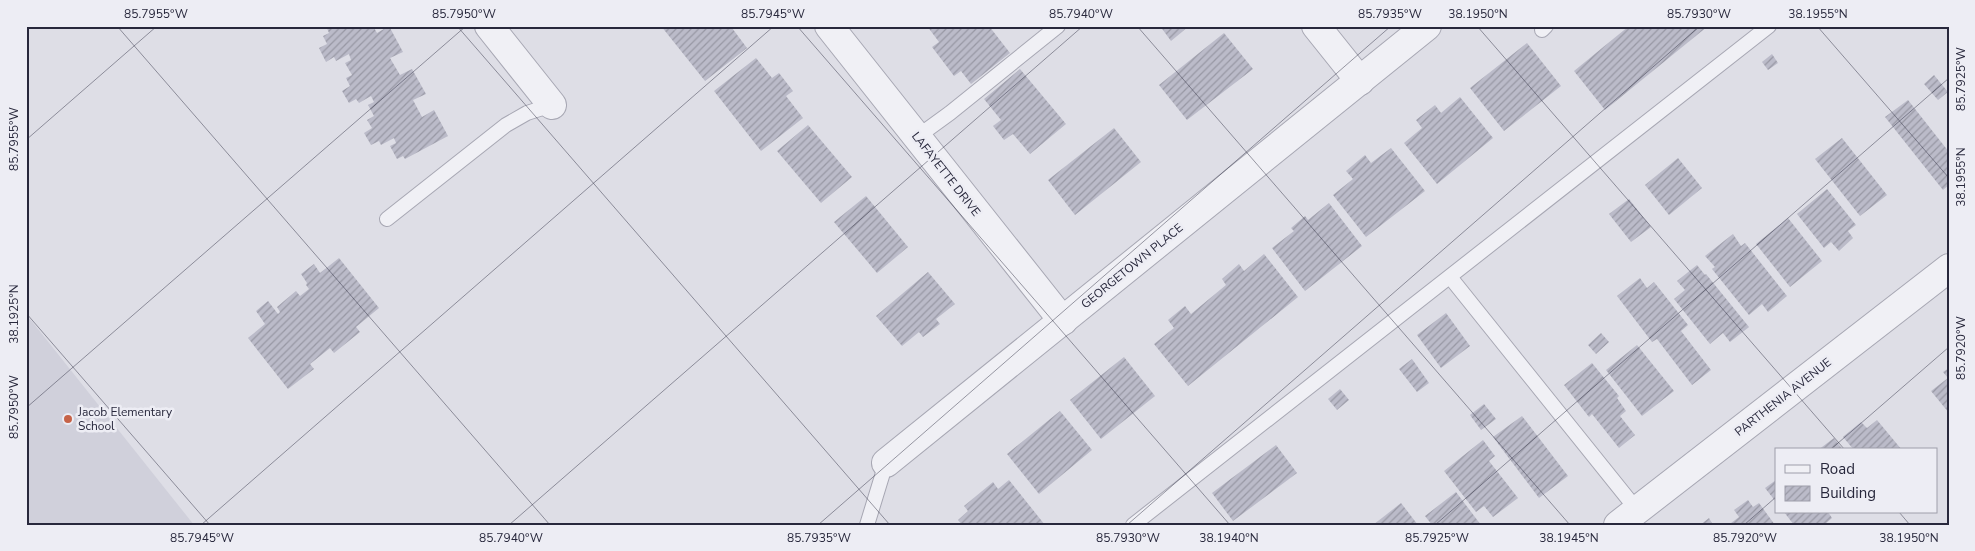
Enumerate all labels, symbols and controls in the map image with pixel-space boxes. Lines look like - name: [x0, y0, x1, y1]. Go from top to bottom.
- text: 85.7955°W: [124, 6, 188, 22]
- text: 85.7950°W: [432, 6, 496, 22]
- text: 85.7945°W: [741, 6, 805, 22]
- text: 85.7940°W: [1049, 6, 1113, 22]
- text: 85.7935°W: [1358, 6, 1422, 22]
- text: 38.1950°N: [1448, 6, 1508, 22]
- text: 85.7930°W: [1667, 6, 1731, 22]
- text: 38.1955°N: [1788, 6, 1848, 22]
- text: 85.7925°W: [1953, 47, 1969, 111]
- text: 85.7955°W: [6, 107, 22, 171]
- street label: LAFAYETTE DRIVE: [908, 128, 984, 220]
- text: 38.1955°N: [1953, 147, 1969, 207]
- street label: GEORGETOWN PLACE: [1078, 220, 1186, 312]
- text: 38.1925°N: [6, 284, 22, 344]
- text: 85.7920°W: [1953, 316, 1969, 380]
- street label: PARTHENIA AVENUE: [1731, 354, 1835, 440]
- text: 85.7950°W: [6, 375, 22, 439]
- place label: Jacob Elementary School: [77, 404, 173, 434]
- marker: Jacob Elementary School: [62, 413, 74, 425]
- legend: [1775, 448, 1938, 514]
- text: Road: [1820, 459, 1855, 479]
- text: Building: [1820, 483, 1876, 503]
- text: 85.7945°W: [170, 530, 234, 546]
- text: 85.7940°W: [479, 530, 543, 546]
- text: 85.7935°W: [787, 530, 851, 546]
- text: 85.7930°W: [1096, 530, 1160, 546]
- text: 38.1940°N: [1199, 530, 1259, 546]
- text: 85.7925°W: [1405, 530, 1469, 546]
- text: 38.1945°N: [1539, 530, 1599, 546]
- text: 85.7920°W: [1713, 530, 1777, 546]
- text: 38.1950°N: [1879, 530, 1939, 546]

